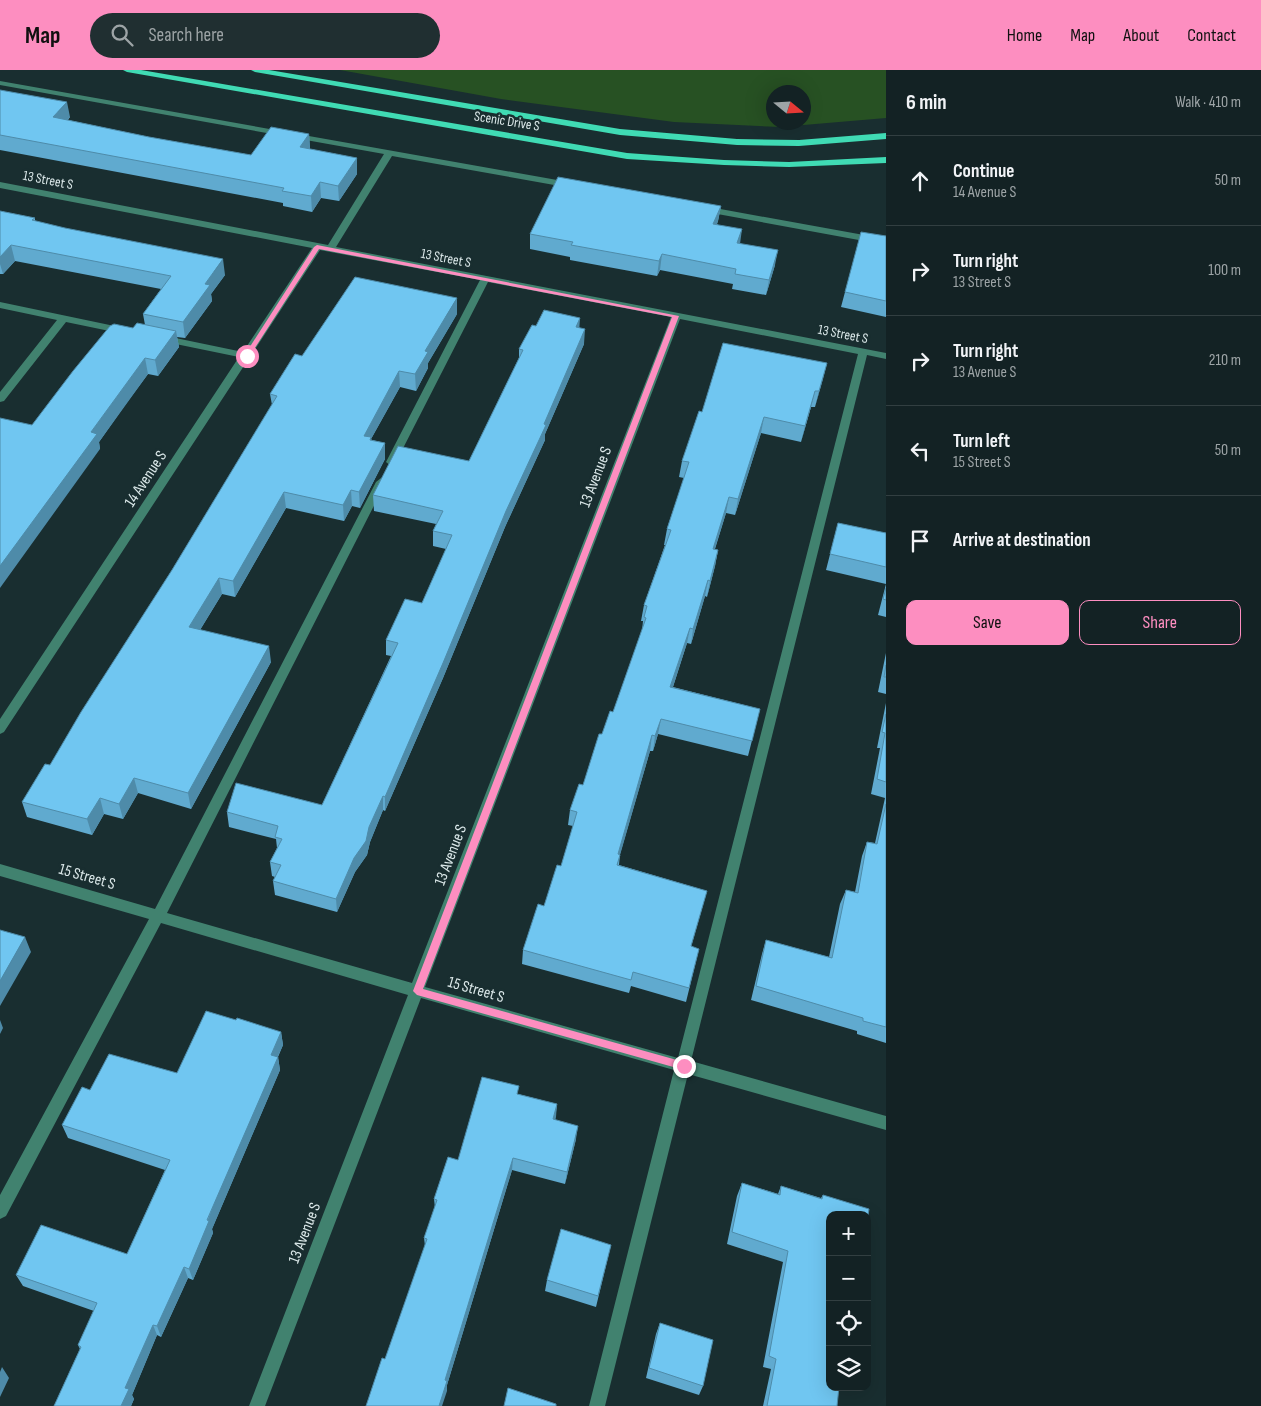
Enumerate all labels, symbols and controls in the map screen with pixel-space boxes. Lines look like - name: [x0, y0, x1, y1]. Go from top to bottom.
- search box: [90, 13, 440, 58]
- text: Map: [25, 21, 60, 50]
- icon: search: [108, 21, 136, 49]
- text: Search here: [148, 24, 224, 47]
- text: Home: [1007, 25, 1042, 46]
- text: Map: [1070, 25, 1095, 46]
- text: About: [1123, 25, 1159, 46]
- text: Contact: [1187, 25, 1236, 46]
- north arrow: [766, 85, 811, 130]
- text: 6 min: [906, 90, 947, 115]
- text: Walk · 410 m: [1175, 93, 1241, 112]
- street label: Scenic Drive S: [473, 107, 541, 135]
- text: Continue: [953, 160, 1014, 183]
- street label: 13 Street S: [21, 167, 75, 193]
- icon: ahead: [906, 167, 934, 195]
- text: 50 m: [1215, 171, 1241, 190]
- text: 14 Avenue S: [953, 183, 1016, 202]
- street label: 13 Street S: [419, 245, 473, 271]
- text: Turn right: [953, 250, 1018, 273]
- icon: right: [906, 257, 934, 285]
- text: 100 m: [1208, 261, 1241, 280]
- text: 13 Street S: [953, 273, 1011, 292]
- street label: 13 Street S: [816, 321, 870, 347]
- text: Turn right: [953, 340, 1018, 363]
- route start: [236, 345, 259, 368]
- icon: right: [906, 347, 934, 375]
- text: 210 m: [1209, 351, 1241, 370]
- text: 13 Avenue S: [953, 363, 1016, 382]
- text: Turn left: [953, 430, 1010, 453]
- icon: left: [906, 437, 934, 465]
- text: 50 m: [1215, 441, 1241, 460]
- street label: 13 Avenue S: [576, 444, 616, 510]
- street label: 14 Avenue S: [121, 447, 171, 511]
- text: 15 Street S: [953, 453, 1011, 472]
- icon: arrive: [906, 527, 934, 555]
- text: Arrive at destination: [953, 529, 1091, 552]
- button: Save: [906, 600, 1069, 645]
- button: Share: [1079, 600, 1241, 645]
- street label: 13 Avenue S: [431, 822, 471, 888]
- street label: 15 Street S: [57, 860, 117, 894]
- street label: 15 Street S: [446, 973, 506, 1007]
- route end: [673, 1055, 696, 1078]
- street label: 13 Avenue S: [285, 1200, 325, 1266]
- map controls: [826, 1211, 871, 1391]
- button: +: [826, 1211, 871, 1256]
- button: −: [826, 1256, 871, 1301]
- button: locate: [826, 1301, 871, 1346]
- button: layers: [826, 1346, 871, 1391]

